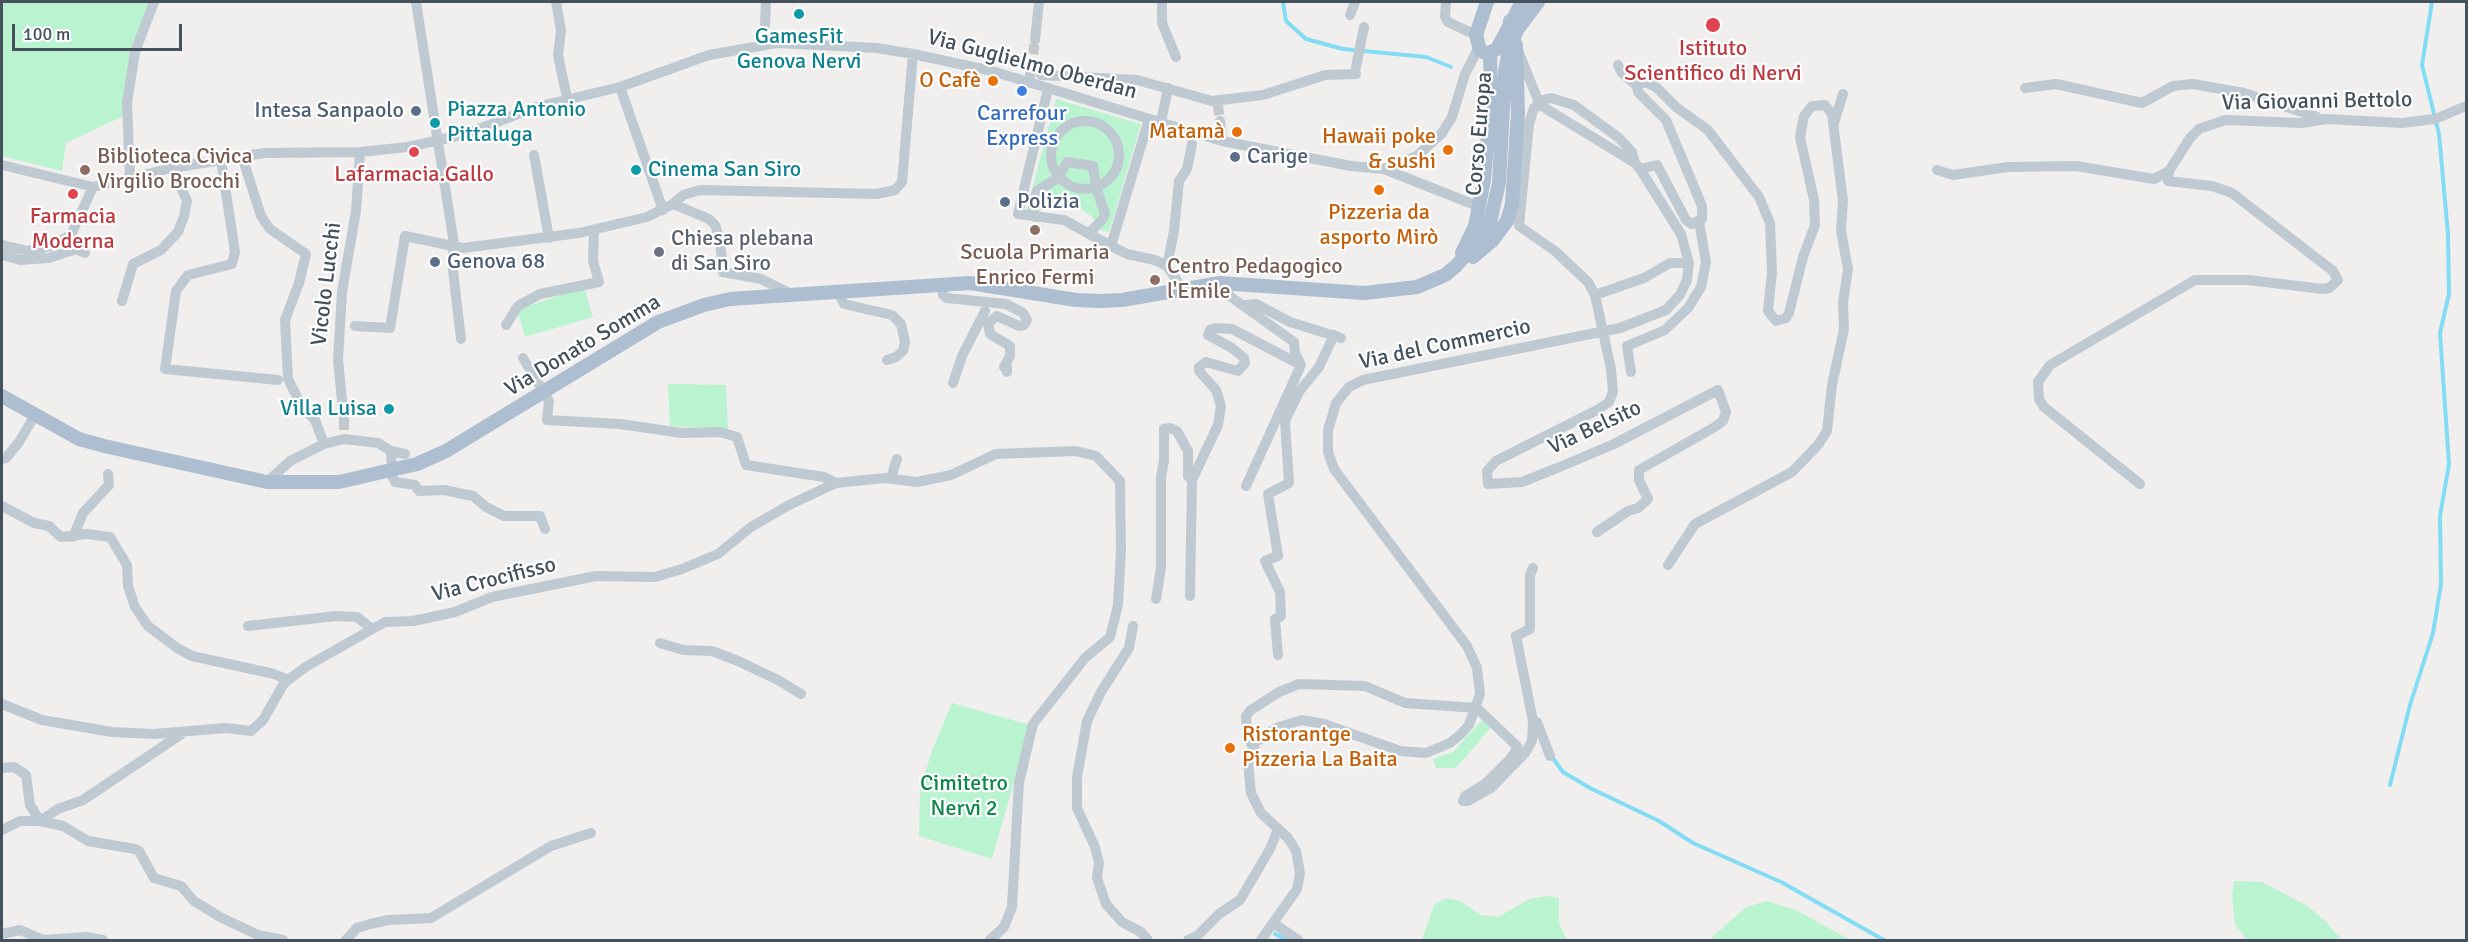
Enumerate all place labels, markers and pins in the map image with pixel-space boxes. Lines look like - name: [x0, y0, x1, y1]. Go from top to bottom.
- marker: GamesFit Genova Nervi: [792, 7, 806, 21]
- marker: Istituto Scientifico di Nervi: [1704, 16, 1722, 34]
- place label: GamesFit Genova Nervi: [737, 24, 861, 76]
- place label: Istituto Scientifico di Nervi: [1624, 36, 1802, 88]
- place label: O Cafè: [919, 68, 981, 94]
- marker: O Cafè: [986, 74, 1000, 88]
- marker: Carrefour Express: [1015, 84, 1029, 98]
- place label: Piazza Antonio Pittaluga: [447, 97, 586, 148]
- place label: Intesa Sanpaolo: [254, 98, 404, 124]
- place label: Carrefour Express: [977, 101, 1067, 152]
- marker: Intesa Sanpaolo: [409, 104, 423, 118]
- marker: Piazza Antonio Pittaluga: [428, 116, 442, 130]
- place label: Matamà: [1149, 119, 1225, 145]
- place label: Hawaii poke & sushi: [1322, 124, 1436, 176]
- marker: Matamà: [1230, 125, 1244, 139]
- marker: Hawaii poke & sushi: [1441, 143, 1455, 157]
- place label: Biblioteca Civica Virgilio Brocchi: [97, 144, 253, 196]
- place label: Carige: [1247, 144, 1308, 170]
- marker: Lafarmacia.Gallo: [407, 145, 421, 159]
- marker: Carige: [1228, 150, 1242, 164]
- place label: Cinema San Siro: [648, 157, 801, 183]
- place label: Lafarmacia.Gallo: [334, 162, 494, 188]
- marker: Biblioteca Civica Virgilio Brocchi: [78, 163, 92, 177]
- marker: Cinema San Siro: [629, 163, 643, 177]
- marker: Pizzeria da asporto Mirò: [1372, 183, 1386, 197]
- marker: Farmacia Moderna: [66, 187, 80, 201]
- place label: Polizia: [1017, 189, 1080, 215]
- marker: Polizia: [998, 195, 1012, 209]
- place label: Pizzeria da asporto Mirò: [1319, 200, 1439, 252]
- place label: Farmacia Moderna: [30, 204, 116, 255]
- marker: Scuola Primaria Enrico Fermi: [1028, 223, 1042, 237]
- place label: Chiesa plebana di San Siro: [671, 226, 814, 278]
- place label: Scuola Primaria Enrico Fermi: [960, 240, 1110, 292]
- marker: Chiesa plebana di San Siro: [652, 245, 666, 259]
- place label: Genova 68: [447, 249, 545, 275]
- place label: Centro Pedagogico l'Emile: [1167, 254, 1343, 306]
- marker: Genova 68: [428, 255, 442, 269]
- marker: Centro Pedagogico l'Emile: [1148, 273, 1162, 287]
- place label: Villa Luisa: [280, 396, 377, 422]
- marker: Villa Luisa: [382, 402, 396, 416]
- place label: Ristorantge Pizzeria La Baita: [1242, 722, 1398, 774]
- marker: Ristorantge Pizzeria La Baita: [1223, 741, 1237, 755]

